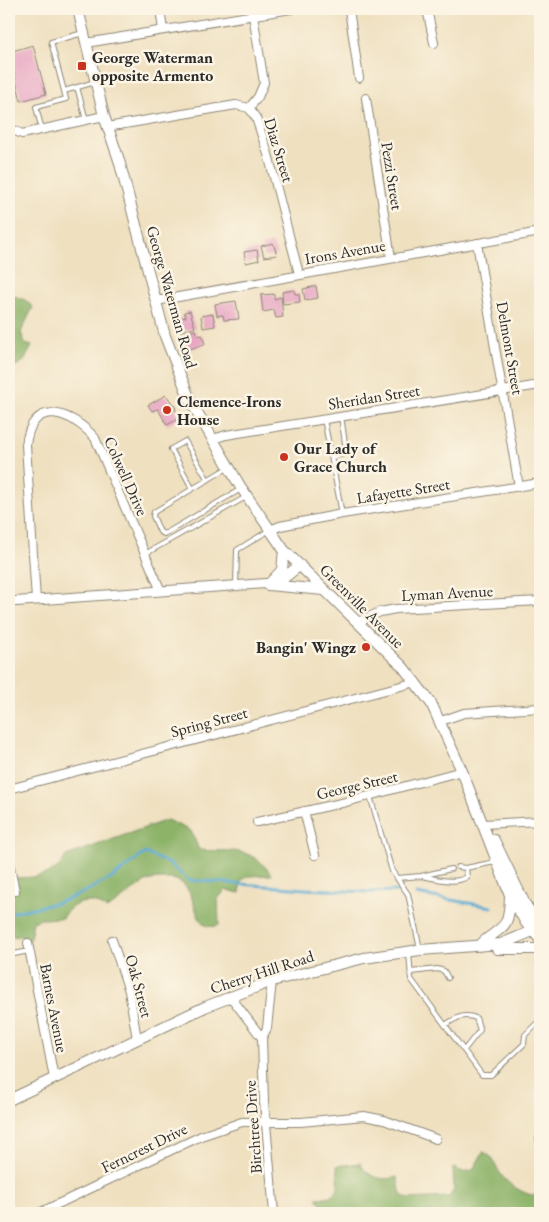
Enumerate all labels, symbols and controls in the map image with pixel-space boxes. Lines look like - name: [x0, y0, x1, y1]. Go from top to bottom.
- place label: George Waterman opposite Armento: [92, 47, 213, 86]
- marker: George Waterman opposite Armento: [76, 60, 88, 72]
- street label: Diaz Street: [259, 115, 299, 185]
- street label: Pezzi Street: [376, 140, 408, 212]
- street label: George Waterman Road: [142, 223, 203, 372]
- street label: Irons Avenue: [303, 235, 387, 269]
- street label: Delmont Street: [491, 300, 529, 396]
- street label: Sheridan Street: [327, 379, 421, 415]
- place label: Clemence-Irons House: [177, 391, 282, 430]
- marker: Clemence-Irons House: [161, 404, 173, 416]
- street label: Colwell Drive: [99, 433, 153, 519]
- place label: Our Lady of Grace Church: [294, 438, 387, 477]
- marker: Our Lady of Grace Church: [278, 451, 290, 463]
- street label: Lafayette Street: [355, 473, 451, 509]
- street label: Greenville Avenue: [315, 559, 409, 653]
- street label: Lyman Avenue: [401, 580, 493, 606]
- place label: Bangin' Wingz: [256, 637, 356, 658]
- marker: Bangin' Wingz: [360, 641, 372, 653]
- street label: Spring Street: [168, 702, 250, 742]
- street label: George Street: [314, 765, 400, 805]
- street label: Cherry Hill Road: [207, 945, 317, 999]
- street label: Oak Street: [121, 952, 157, 1020]
- street label: Barnes Avenue: [35, 962, 73, 1054]
- street label: Birchtree Drive: [239, 1080, 267, 1174]
- street label: Ferncrest Drive: [98, 1118, 190, 1178]

